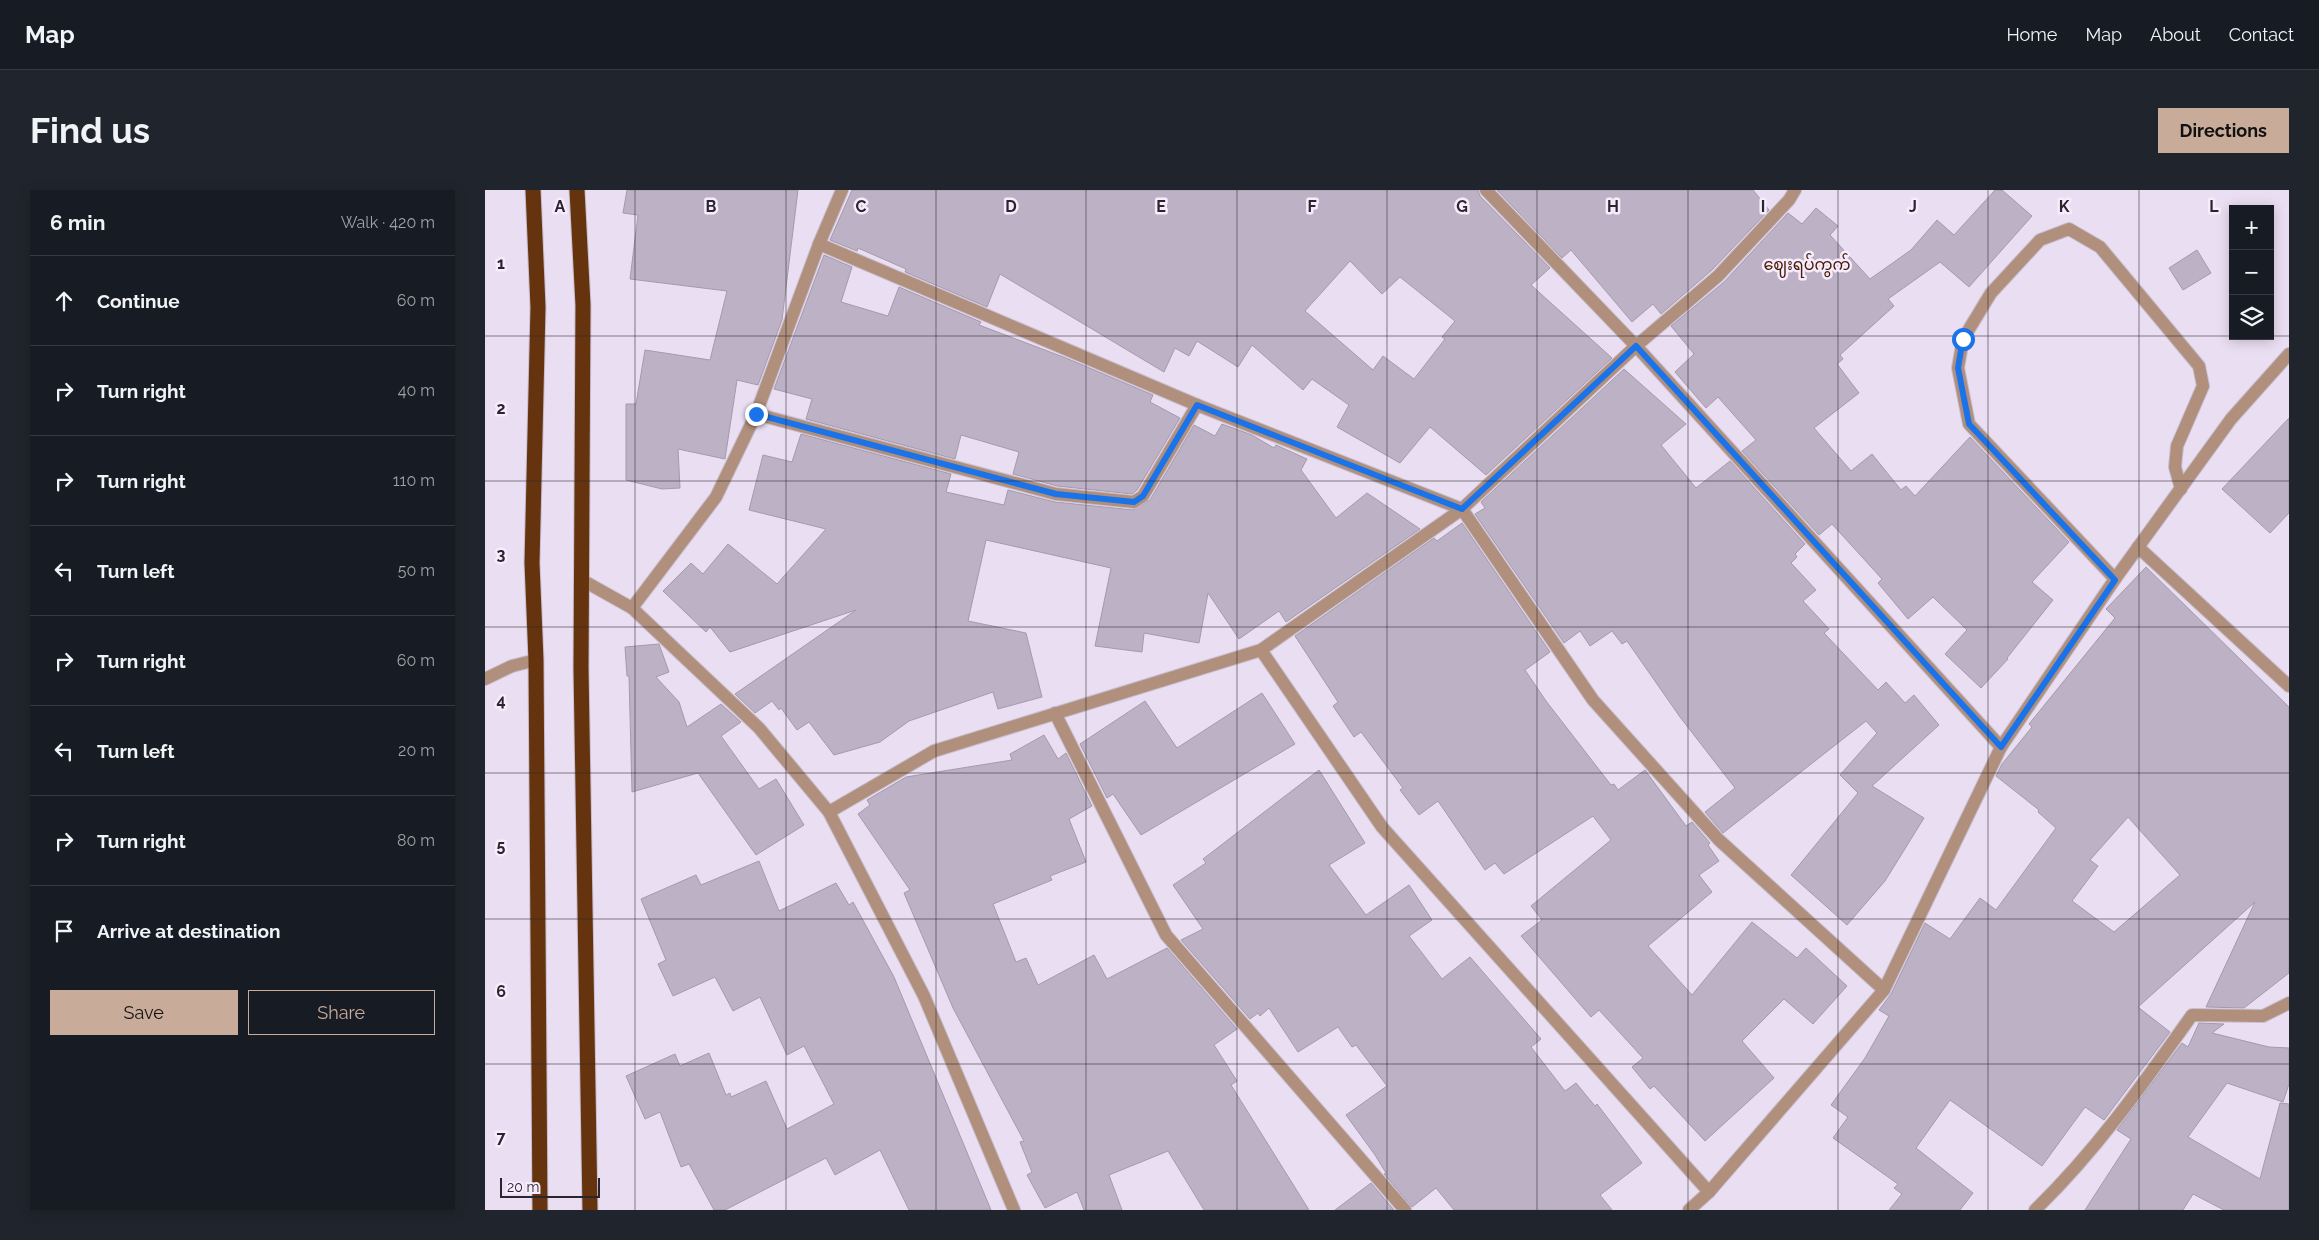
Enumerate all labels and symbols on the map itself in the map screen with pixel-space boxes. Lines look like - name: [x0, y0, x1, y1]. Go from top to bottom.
- text: A: [555, 197, 566, 216]
- text: B: [706, 197, 717, 216]
- text: C: [856, 197, 867, 216]
- text: D: [1005, 197, 1017, 216]
- text: E: [1156, 197, 1166, 216]
- text: F: [1307, 197, 1317, 216]
- text: G: [1456, 197, 1468, 216]
- text: H: [1607, 197, 1619, 216]
- text: I: [1761, 197, 1765, 216]
- text: J: [1909, 197, 1917, 216]
- text: K: [2059, 197, 2070, 216]
- text: L: [2209, 197, 2219, 216]
- district label: ဈေးရပ်ကွက်: [1763, 253, 1851, 278]
- text: 1: [497, 254, 505, 273]
- route start: [1952, 328, 1975, 351]
- text: 2: [496, 399, 506, 418]
- route end: [745, 403, 768, 426]
- text: 3: [497, 545, 506, 564]
- text: 4: [496, 691, 506, 710]
- text: 5: [497, 836, 506, 855]
- text: 6: [496, 982, 506, 1001]
- text: 7: [497, 1128, 506, 1147]
- scale bar: [500, 1175, 600, 1198]

